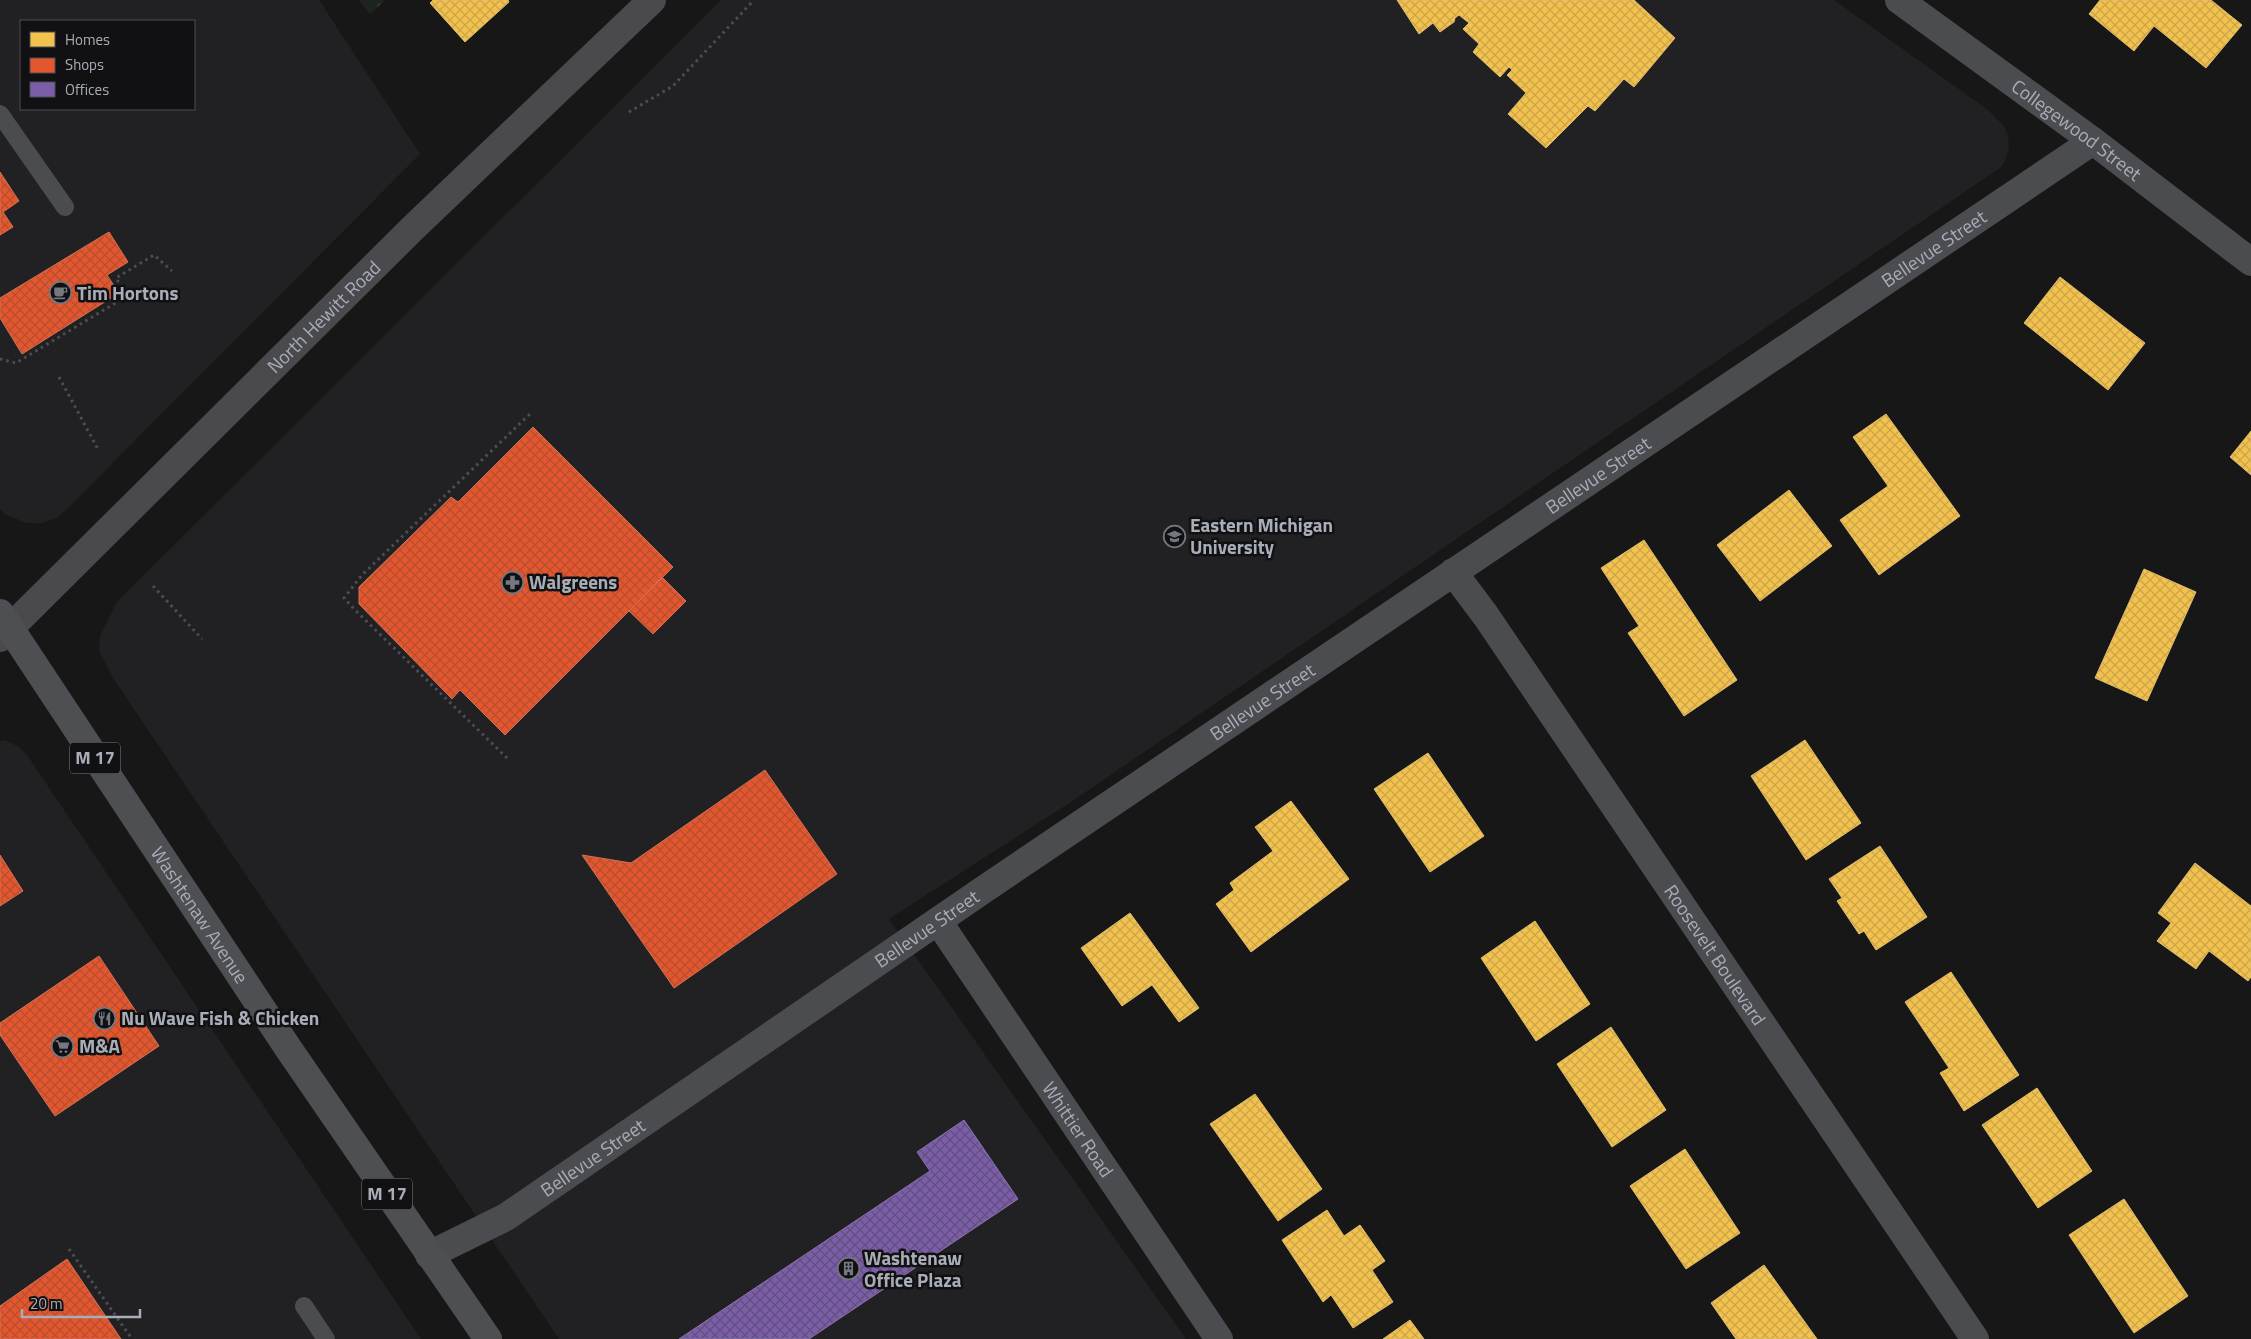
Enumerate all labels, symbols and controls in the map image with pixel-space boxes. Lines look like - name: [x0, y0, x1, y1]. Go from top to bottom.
- legend: [20, 20, 195, 110]
- text: Homes: [65, 28, 110, 51]
- text: Shops: [65, 53, 104, 76]
- street label: Collegewood Street: [2006, 71, 2148, 188]
- text: Offices: [65, 78, 109, 101]
- street label: Bellevue Street: [1875, 202, 1992, 294]
- street label: North Hewitt Road: [260, 253, 387, 380]
- place label: Tim Hortons: [77, 278, 178, 307]
- cafe icon: Tim Hortons: [49, 281, 73, 305]
- street label: Bellevue Street: [1539, 428, 1656, 521]
- place label: Eastern Michigan University: [1190, 510, 1333, 561]
- school or university icon: Eastern Michigan University: [1162, 524, 1186, 548]
- place label: Walgreens: [529, 567, 617, 596]
- pharmacy icon: Walgreens: [501, 570, 525, 594]
- street label: Bellevue Street: [1203, 655, 1321, 747]
- road number: M 17: [70, 742, 120, 774]
- street label: Washtenaw Avenue: [144, 840, 256, 989]
- street label: Roosevelt Boulevard: [1657, 878, 1774, 1031]
- street label: Bellevue Street: [868, 882, 985, 974]
- place label: Nu Wave Fish & Chicken: [121, 1003, 319, 1032]
- restaurant icon: Nu Wave Fish & Chicken: [93, 1006, 117, 1030]
- place label: M&A: [79, 1031, 121, 1060]
- supermarket icon: M&A: [51, 1034, 75, 1058]
- street label: Whittier Road: [1036, 1075, 1121, 1183]
- street label: Bellevue Street: [534, 1111, 651, 1203]
- road number: M 17: [362, 1178, 412, 1210]
- place label: Washtenaw Office Plaza: [864, 1243, 962, 1294]
- building icon: Washtenaw Office Plaza: [836, 1257, 860, 1281]
- scale bar: [22, 1286, 140, 1318]
- text: 20 m: [30, 1292, 63, 1315]

